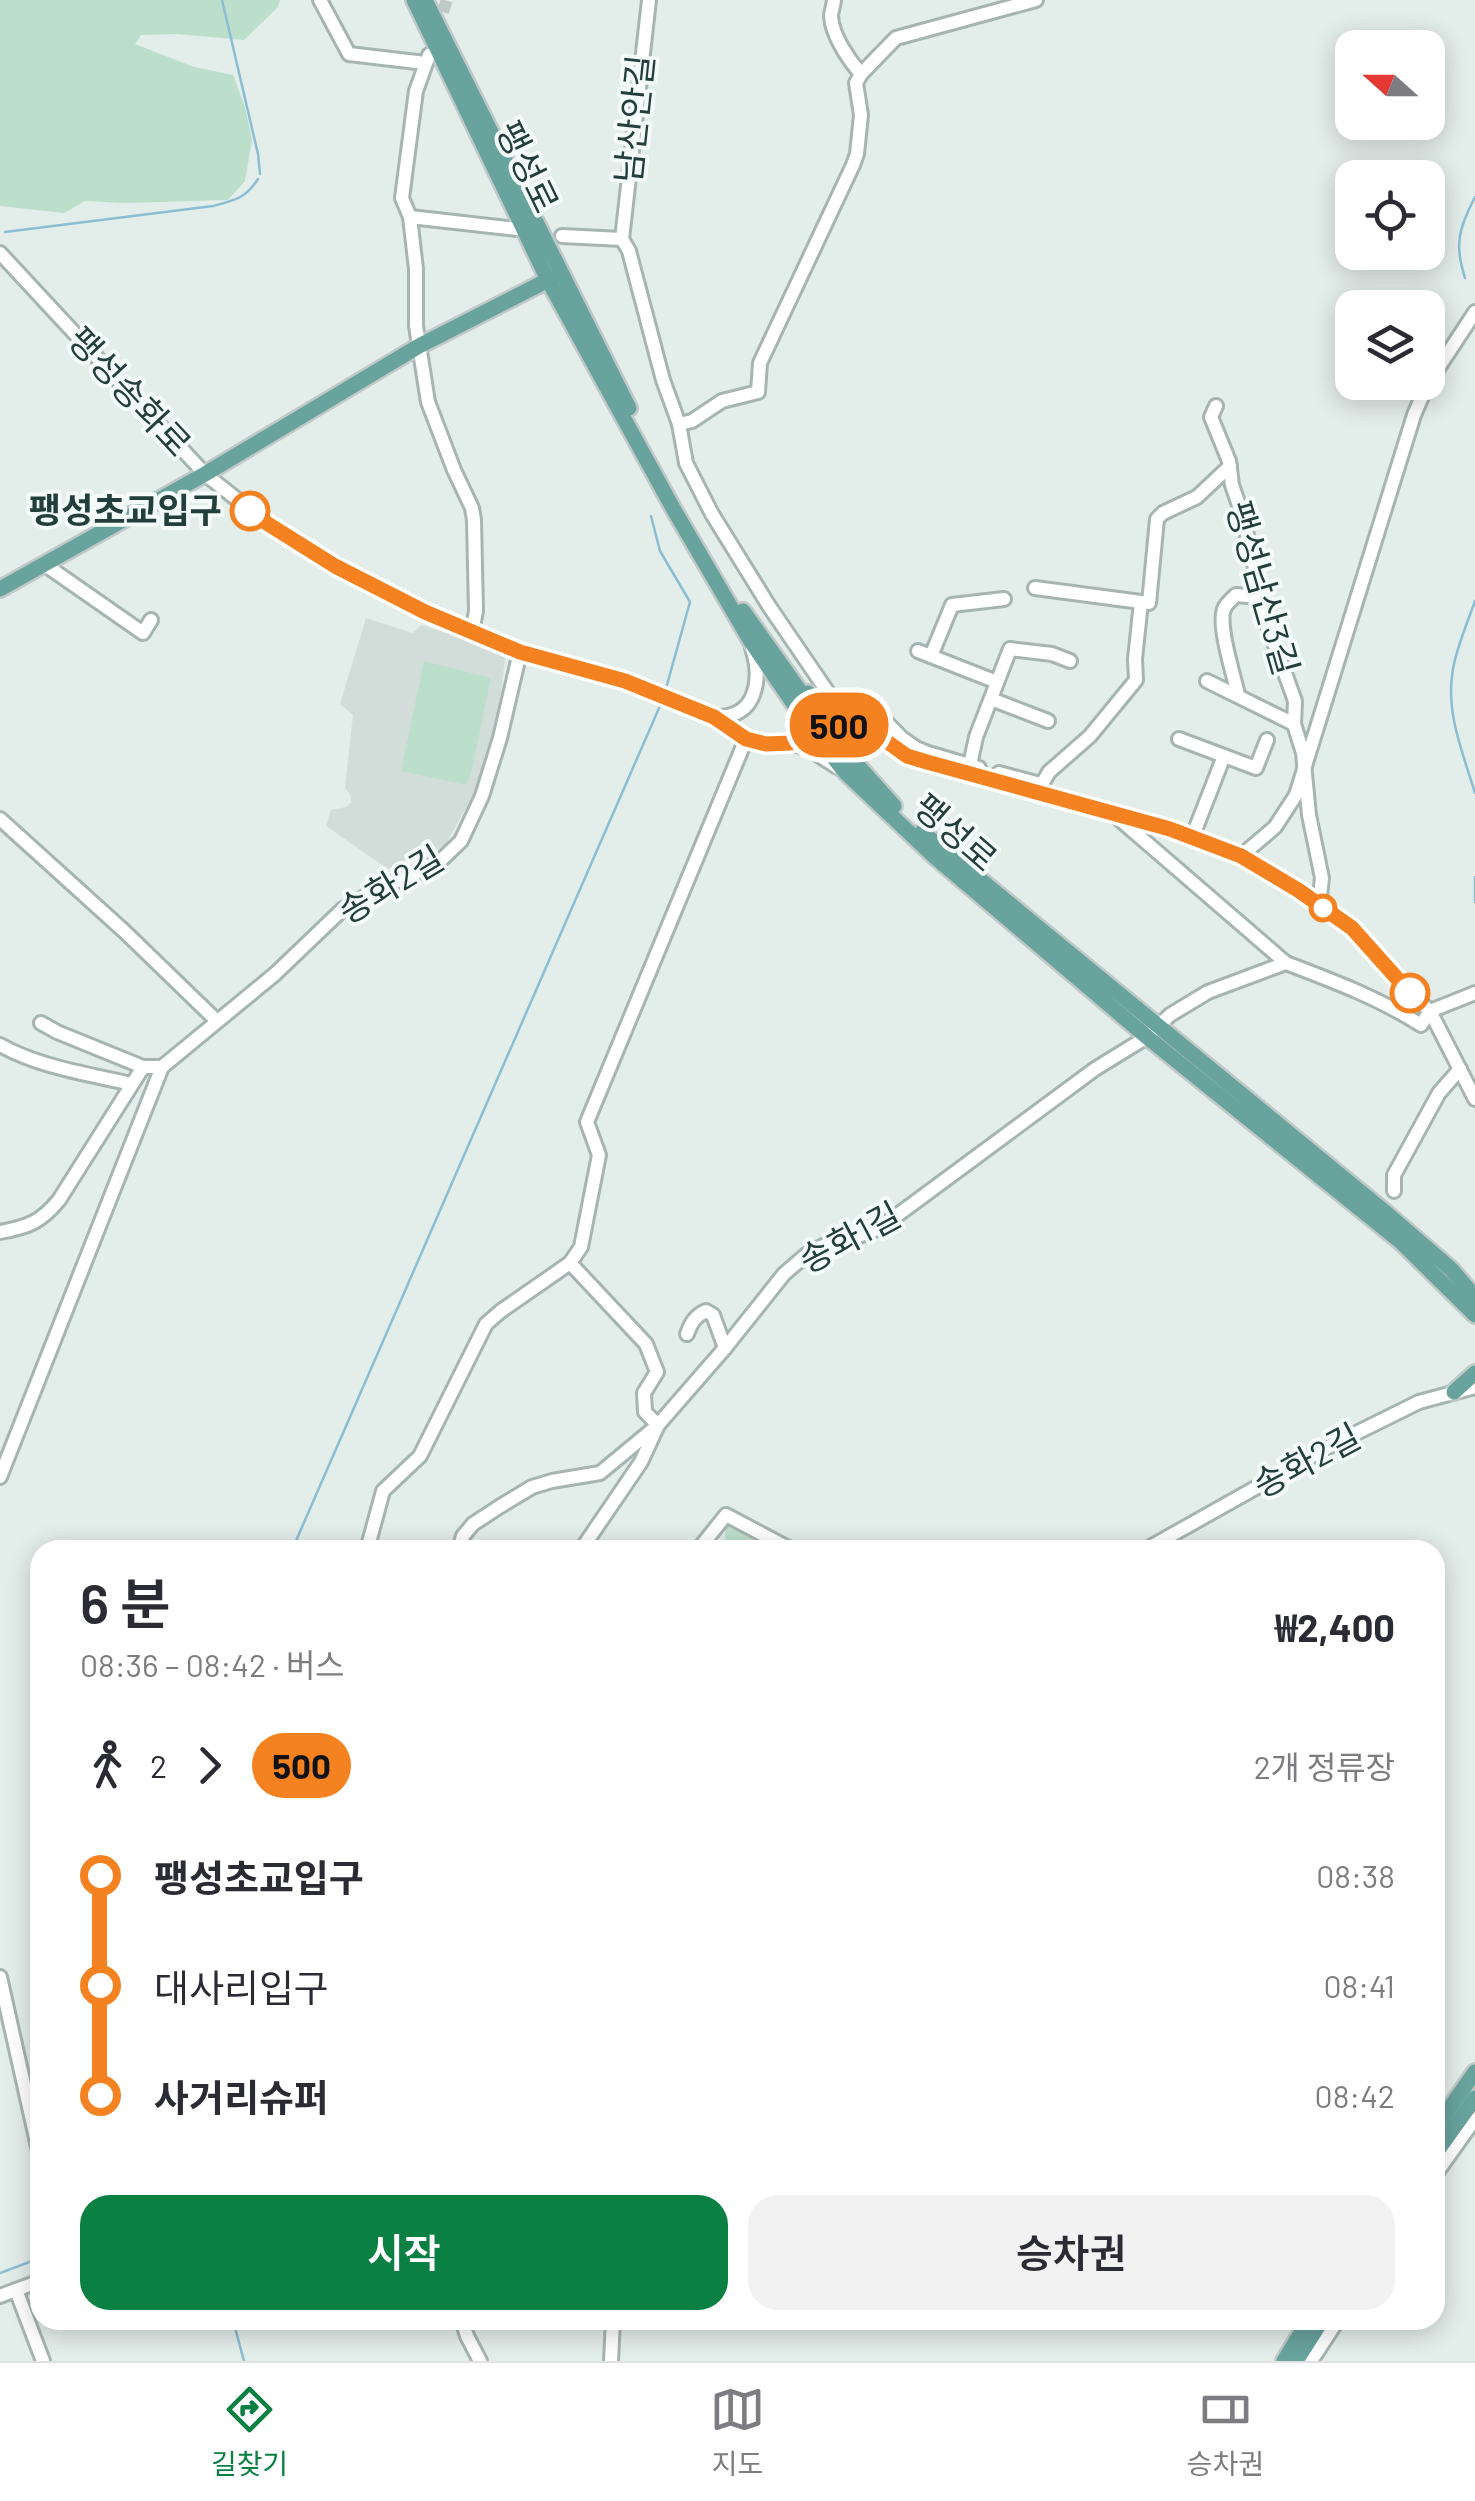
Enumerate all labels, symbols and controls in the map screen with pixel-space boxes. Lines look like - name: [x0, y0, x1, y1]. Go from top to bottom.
- north arrow: [1335, 30, 1445, 140]
- map controls: [1335, 30, 1445, 400]
- street label: 남산안길: [605, 53, 661, 185]
- street label: 팽성로: [489, 114, 569, 219]
- button: locate: [1335, 160, 1445, 270]
- button: layers: [1335, 290, 1445, 400]
- street label: 팽성송화로: [60, 317, 201, 464]
- place label: 팽성초교입구: [29, 488, 222, 530]
- marker: 팽성초교입구: [231, 492, 269, 530]
- street label: 팽성남산3길: [1219, 496, 1309, 679]
- line badge: 500: [782, 692, 896, 758]
- text: 500: [810, 704, 868, 746]
- street label: 팽성로: [906, 784, 1007, 879]
- street label: 송화2길: [330, 836, 450, 931]
- unlabelled marker: [1310, 895, 1336, 921]
- unlabelled marker: [1391, 974, 1429, 1012]
- street label: 송화1길: [791, 1192, 907, 1280]
- street label: 송화2길: [1245, 1414, 1367, 1505]
- text: 6 분: [80, 1569, 171, 1635]
- text: ₩2,400: [1275, 1604, 1395, 1650]
- text: 08:36 – 08:42 · 버스: [80, 1645, 345, 1683]
- icon: walk: [80, 1738, 135, 1793]
- icon: forward: [182, 1738, 237, 1793]
- text: 500: [272, 1744, 331, 1786]
- text: 2: [150, 1746, 167, 1784]
- text: 2개 정류장: [1254, 1747, 1395, 1785]
- text: 팽성초교입구: [154, 1854, 364, 1900]
- text: 08:38: [1316, 1856, 1395, 1894]
- text: 대사리입구: [154, 1964, 329, 2010]
- text: 08:41: [1324, 1966, 1395, 2004]
- text: 사거리슈퍼: [154, 2074, 329, 2120]
- text: 08:42: [1315, 2076, 1395, 2114]
- button: 시작: [80, 2195, 728, 2310]
- button: 승차권: [748, 2195, 1395, 2310]
- tab: 길찾기: [211, 2382, 288, 2482]
- tab: 지도: [710, 2382, 765, 2482]
- tab: 승차권: [1187, 2382, 1264, 2482]

